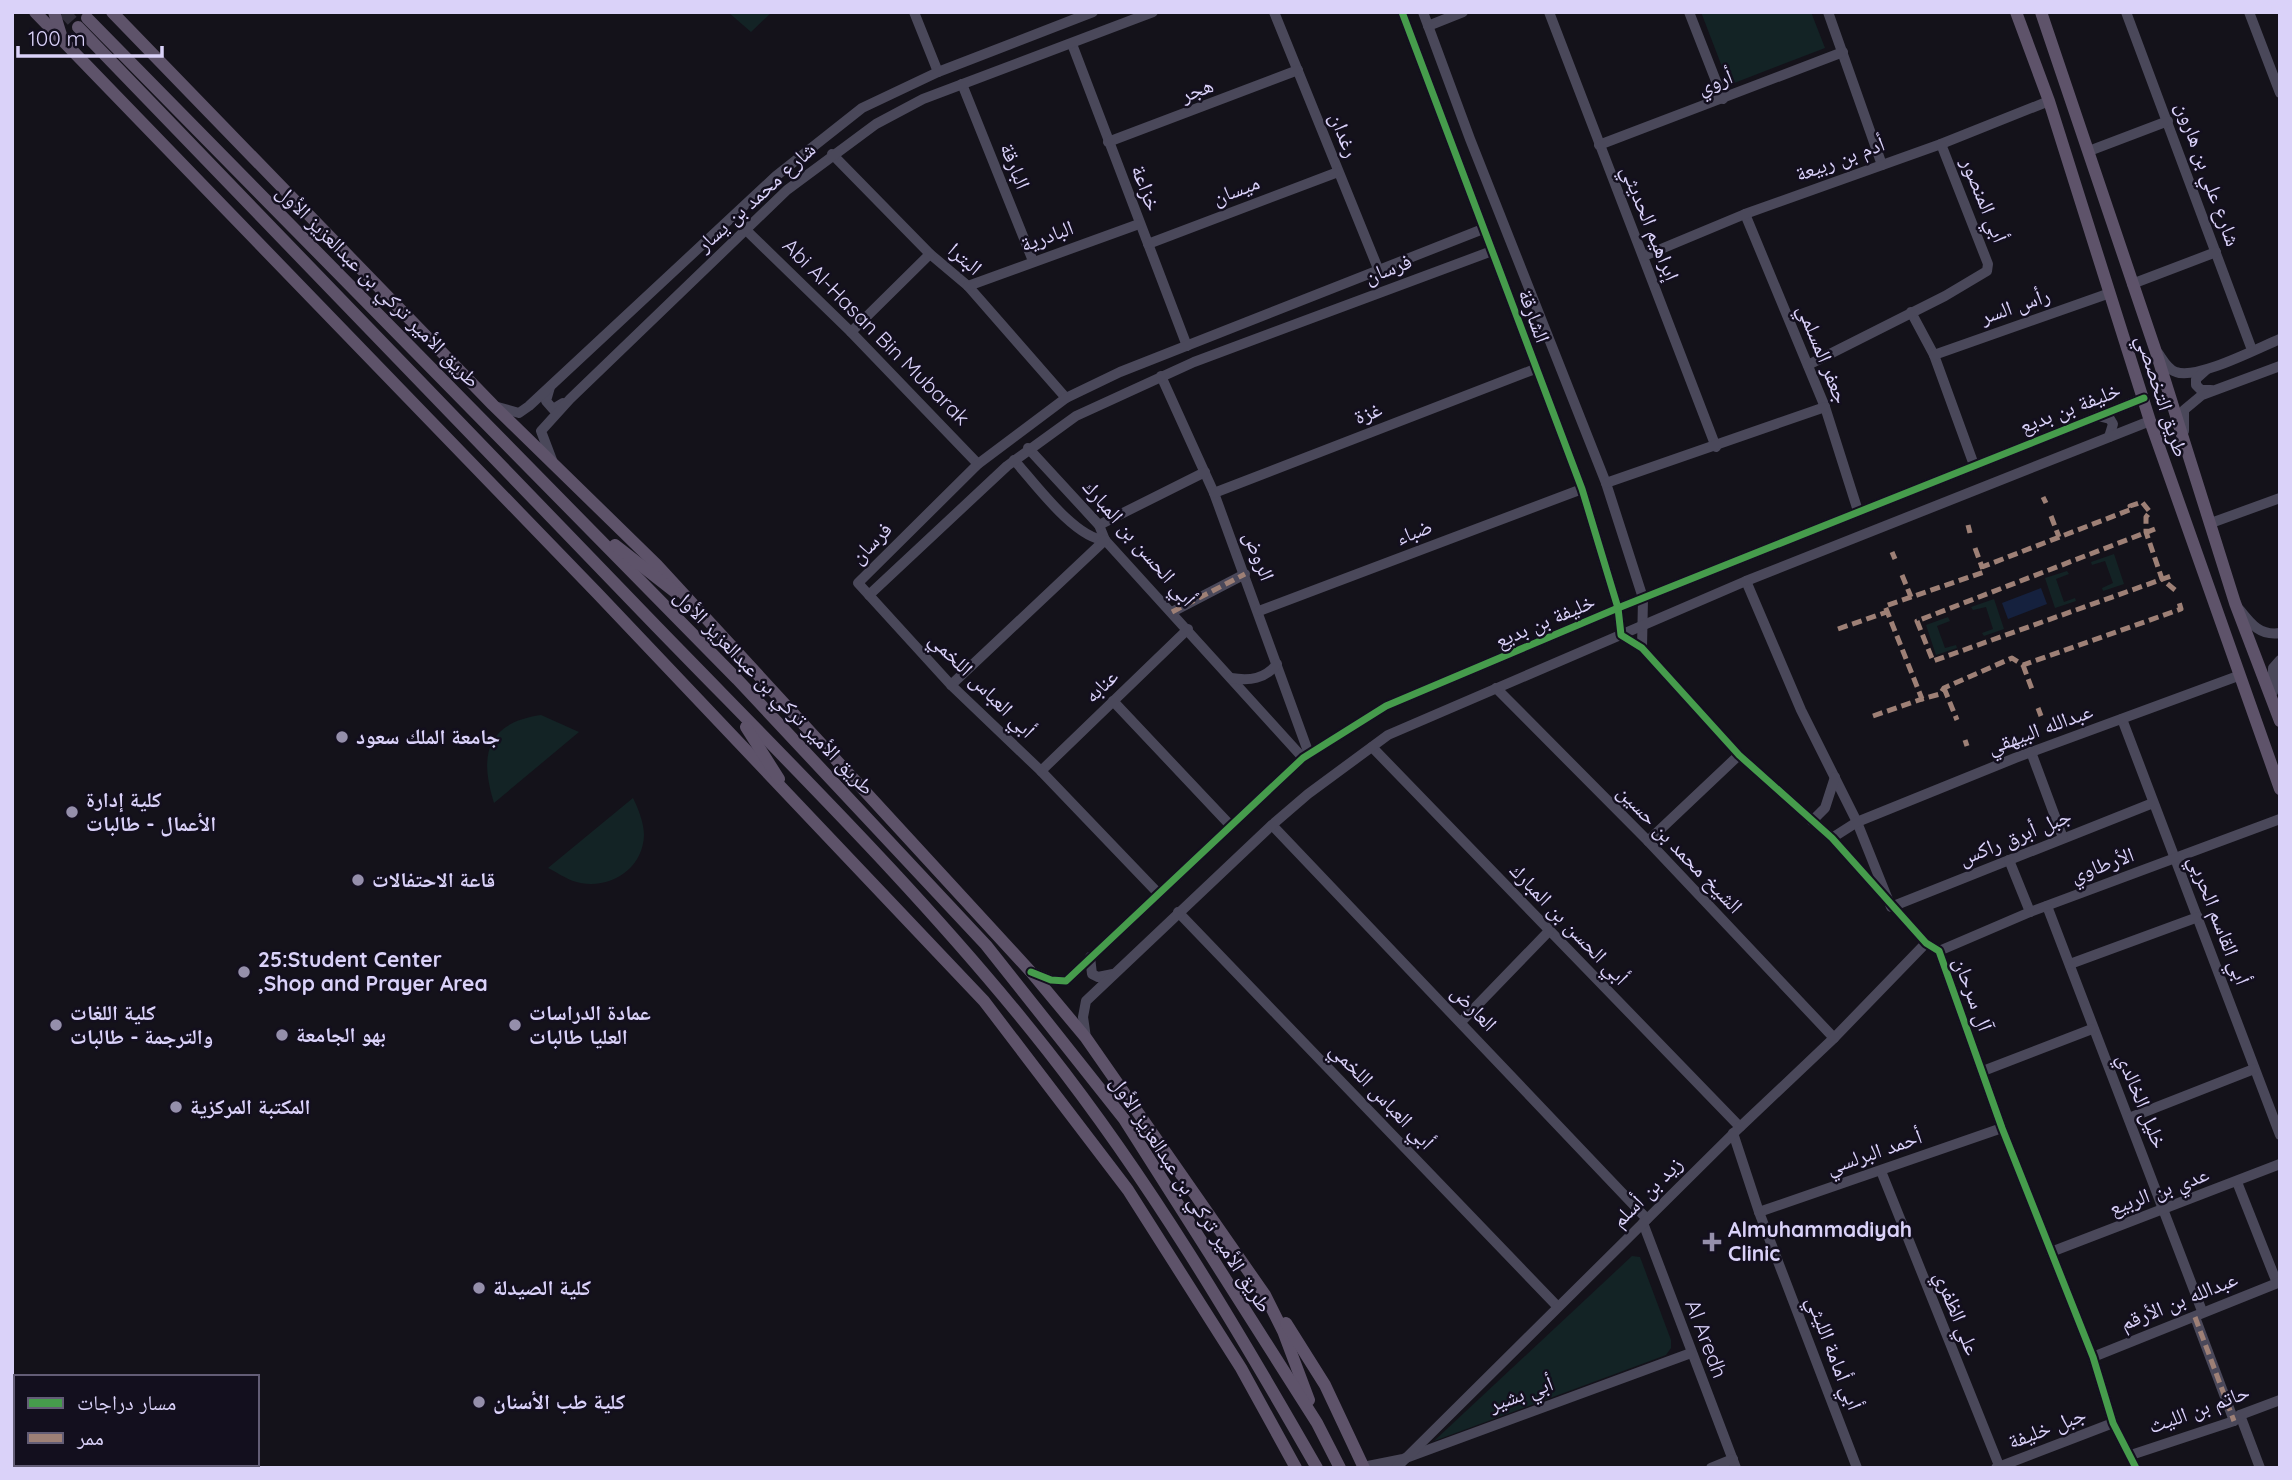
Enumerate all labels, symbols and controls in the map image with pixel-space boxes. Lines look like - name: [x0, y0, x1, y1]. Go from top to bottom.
- scale bar: [18, 14, 161, 58]
- text: 100 m: [28, 25, 86, 51]
- street label: أروي: [1693, 62, 1738, 104]
- street label: هجر: [1176, 71, 1217, 107]
- street label: شارع علي بن هارون: [2167, 98, 2247, 251]
- street label: رغدان: [1325, 109, 1365, 161]
- street label: أدم بن ربيعة: [1791, 130, 1889, 188]
- street label: شارع محمد بن يسار: [689, 136, 821, 258]
- street label: البارقة: [995, 139, 1037, 192]
- street label: أبي المنصور: [1952, 152, 2014, 248]
- street label: خزاعة: [1126, 161, 1167, 214]
- street label: إبراهيم الحديثي: [1612, 161, 1686, 286]
- street label: ميسان: [1208, 168, 1263, 210]
- street label: طريق الأمير تركي بن عبدالعزيز الأول: [268, 178, 486, 396]
- street label: البادرية: [1017, 214, 1077, 257]
- street label: Abi Al-Hasan Bin Mubarak: [778, 232, 976, 430]
- street label: البترا: [943, 236, 988, 280]
- street label: فرسان: [1360, 247, 1415, 289]
- street label: رأس السر: [1975, 281, 2053, 330]
- street label: الشارقة: [1513, 285, 1557, 346]
- street label: جعفر المسلمي: [1788, 300, 1856, 409]
- street label: طريق التخصصي: [2127, 331, 2195, 461]
- street label: خليفة بن بديع: [2015, 376, 2124, 439]
- street label: غزة: [1350, 395, 1386, 429]
- street label: أبي الحسن بن المبارك: [1074, 474, 1202, 614]
- street label: ضباء: [1392, 512, 1436, 550]
- street label: فرسان: [844, 516, 897, 569]
- street label: الروض: [1238, 527, 1281, 584]
- street label: طريق الأمير تركي بن عبدالعزيز الأول: [666, 583, 880, 803]
- street label: خليفة بن بديع: [1491, 587, 1599, 654]
- street label: أبي العباس اللخمي: [921, 626, 1041, 746]
- street label: عنابه: [1078, 663, 1123, 708]
- street label: عبدالله البيهقي: [1983, 697, 2098, 763]
- place label: جامعة الملك سعود: [356, 723, 500, 749]
- marker: جامعة الملك سعود: [334, 729, 350, 745]
- street label: الشيخ محمد بن حسين: [1612, 778, 1749, 919]
- place label: كلية إدارة الأعمال - طالبات: [86, 786, 216, 837]
- street label: جبل أبرق راكس: [1954, 802, 2075, 871]
- marker: كلية إدارة الأعمال - طالبات: [64, 804, 80, 820]
- street label: الأرطاوي: [2066, 841, 2139, 892]
- street label: أبي القاسم الحربي: [2179, 851, 2257, 990]
- street label: أبي الحسن بن المبارك: [1502, 857, 1634, 993]
- place label: قاعة الاحتفالات: [372, 866, 495, 892]
- marker: قاعة الاحتفالات: [350, 872, 366, 888]
- place label: 25:Student Center ,Shop and Prayer Area: [258, 946, 488, 996]
- street label: آل سرحان: [1949, 953, 1999, 1035]
- marker: 25:Student Center ,Shop and Prayer Area: [236, 964, 252, 980]
- street label: العارض: [1446, 979, 1503, 1037]
- place label: كلية اللغات والترجمة - طالبات: [70, 999, 213, 1049]
- place label: عمادة الدراسات العليا طالبات: [529, 999, 651, 1049]
- marker: كلية اللغات والترجمة - طالبات: [48, 1017, 64, 1033]
- marker: عمادة الدراسات العليا طالبات: [507, 1017, 523, 1033]
- place label: بهو الجامعة: [296, 1021, 386, 1047]
- marker: بهو الجامعة: [274, 1027, 290, 1043]
- street label: أبي العباس اللخمي: [1322, 1036, 1440, 1157]
- street label: خليل الخالدي: [2108, 1049, 2174, 1154]
- street label: طريق الأمير تركي بن عبدالعزيز الأول: [1102, 1070, 1278, 1319]
- place label: المكتبة المركزية: [190, 1093, 310, 1119]
- marker: المكتبة المركزية: [168, 1099, 184, 1115]
- street label: أحمد البرلسي: [1822, 1123, 1926, 1184]
- street label: زيد بن أسلم: [1605, 1150, 1689, 1234]
- street label: عدي بن الربيع: [2105, 1160, 2214, 1224]
- place label: Almuhammadiyah Clinic: [1728, 1216, 1912, 1266]
- marker: Almuhammadiyah Clinic: [1702, 1232, 1722, 1252]
- street label: عبدالله بن الأرقم: [2116, 1265, 2242, 1337]
- street label: علي الظفري: [1925, 1267, 1987, 1360]
- place label: كلية الصيدلة: [493, 1274, 591, 1300]
- marker: كلية الصيدلة: [471, 1280, 487, 1296]
- street label: أبي أمامة الليثي: [1797, 1292, 1869, 1415]
- street label: Al Aredh: [1680, 1296, 1734, 1382]
- street label: أبي بشير: [1484, 1369, 1558, 1421]
- legend: [14, 1375, 259, 1466]
- street label: حاتم بن الليث: [2144, 1378, 2254, 1440]
- place label: كلية طب الأسنان: [493, 1388, 625, 1414]
- text: مسار دراجات: [77, 1389, 176, 1415]
- marker: كلية طب الأسنان: [471, 1394, 487, 1410]
- street label: جبل خليفة: [2004, 1400, 2090, 1455]
- text: ممر: [76, 1424, 104, 1450]

